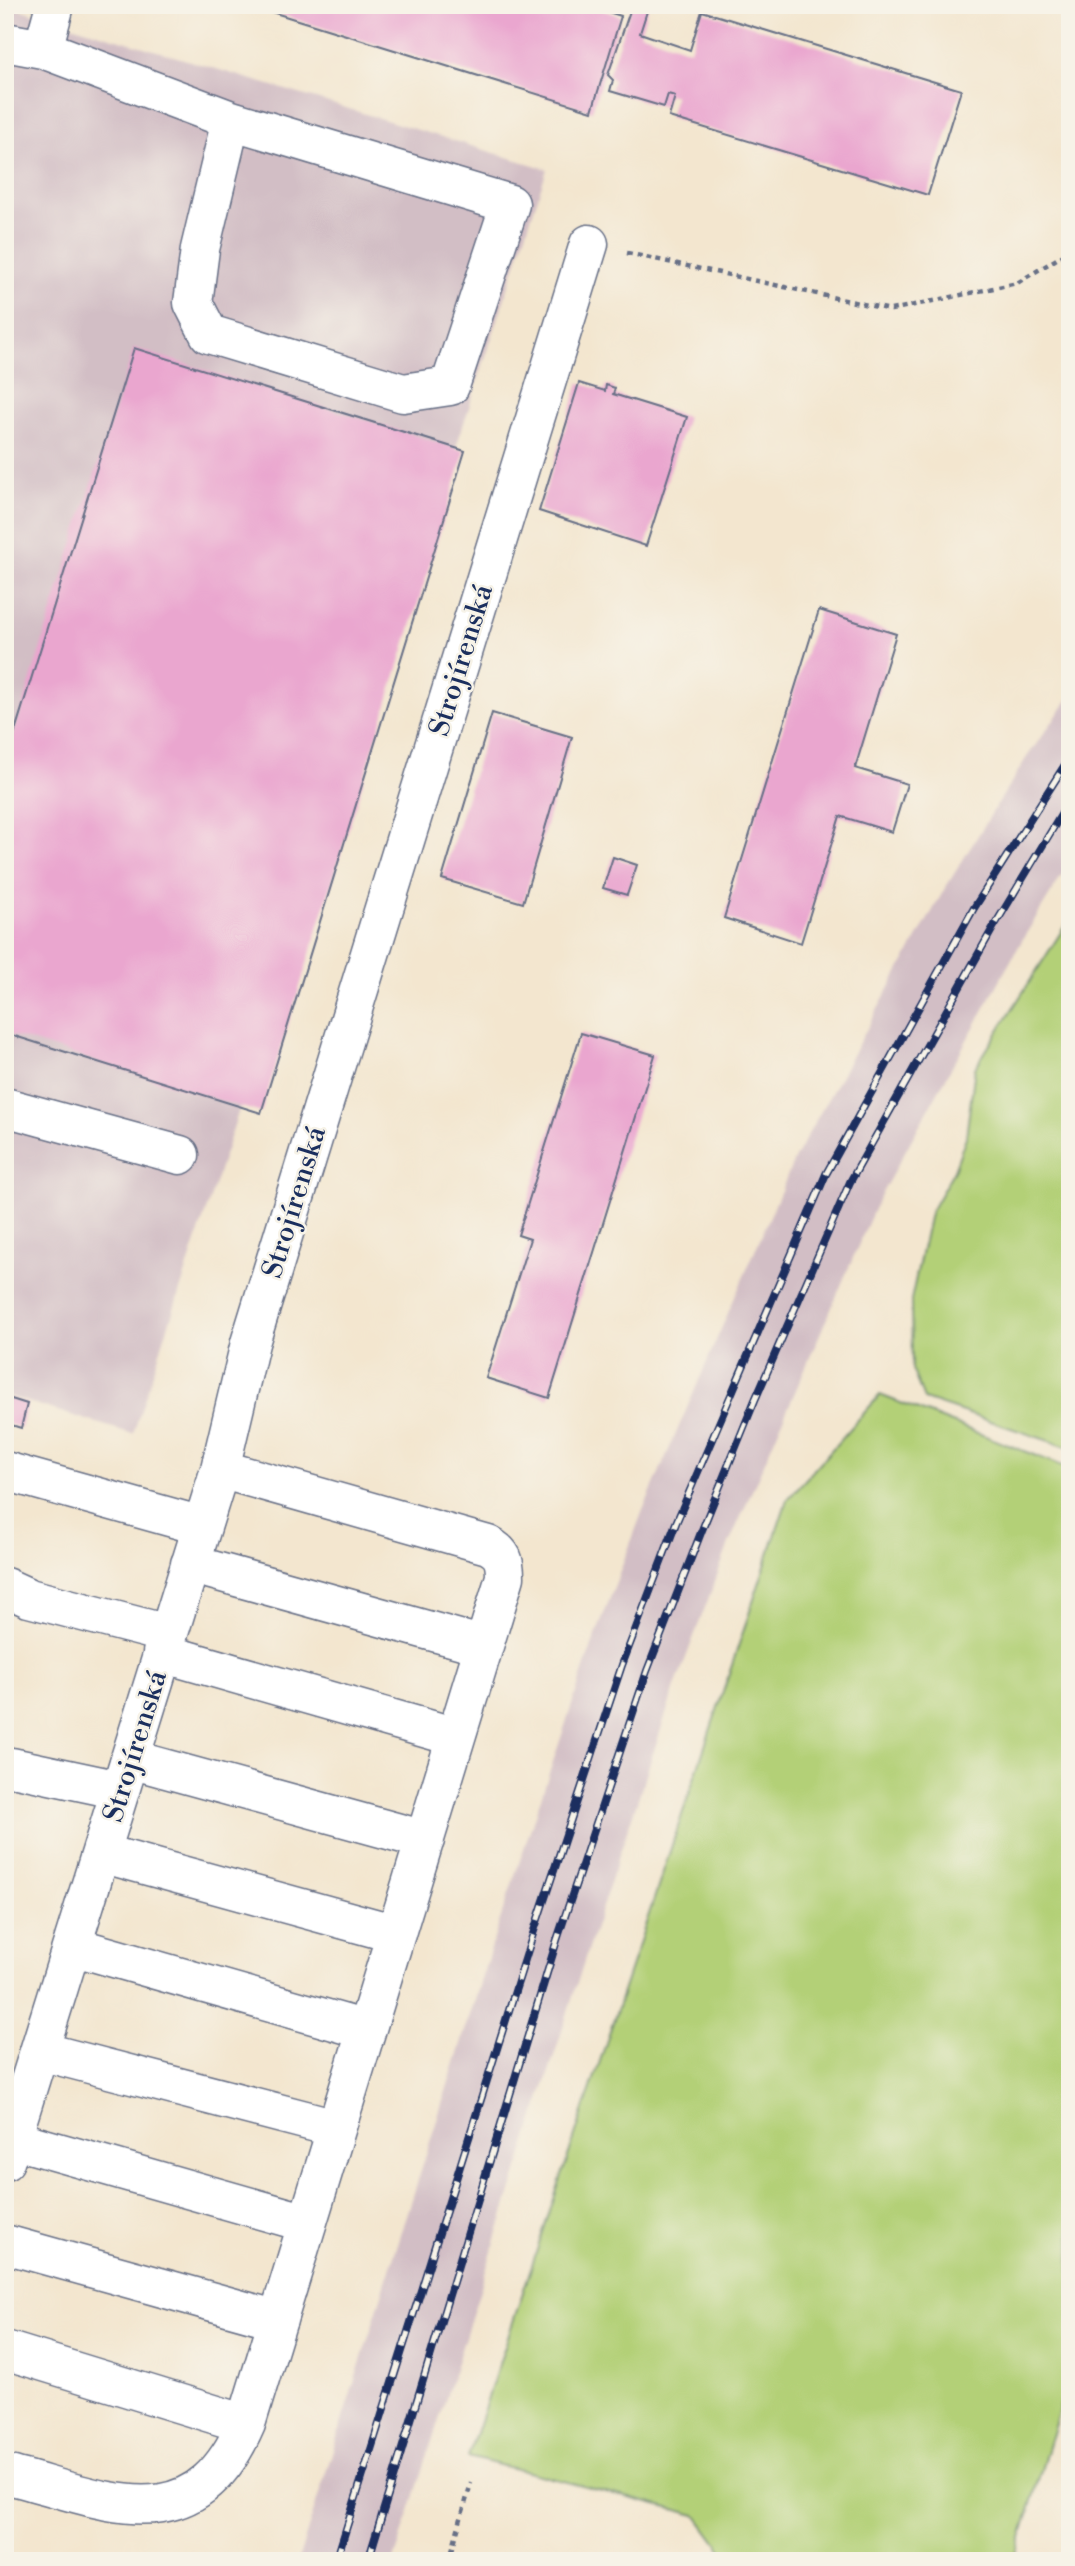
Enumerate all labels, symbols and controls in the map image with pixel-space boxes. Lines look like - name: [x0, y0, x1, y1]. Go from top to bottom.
- street label: Strojírenská: [422, 580, 501, 740]
- street label: Strojírenská: [255, 1122, 334, 1282]
- street label: Strojírenská: [96, 1666, 175, 1826]

